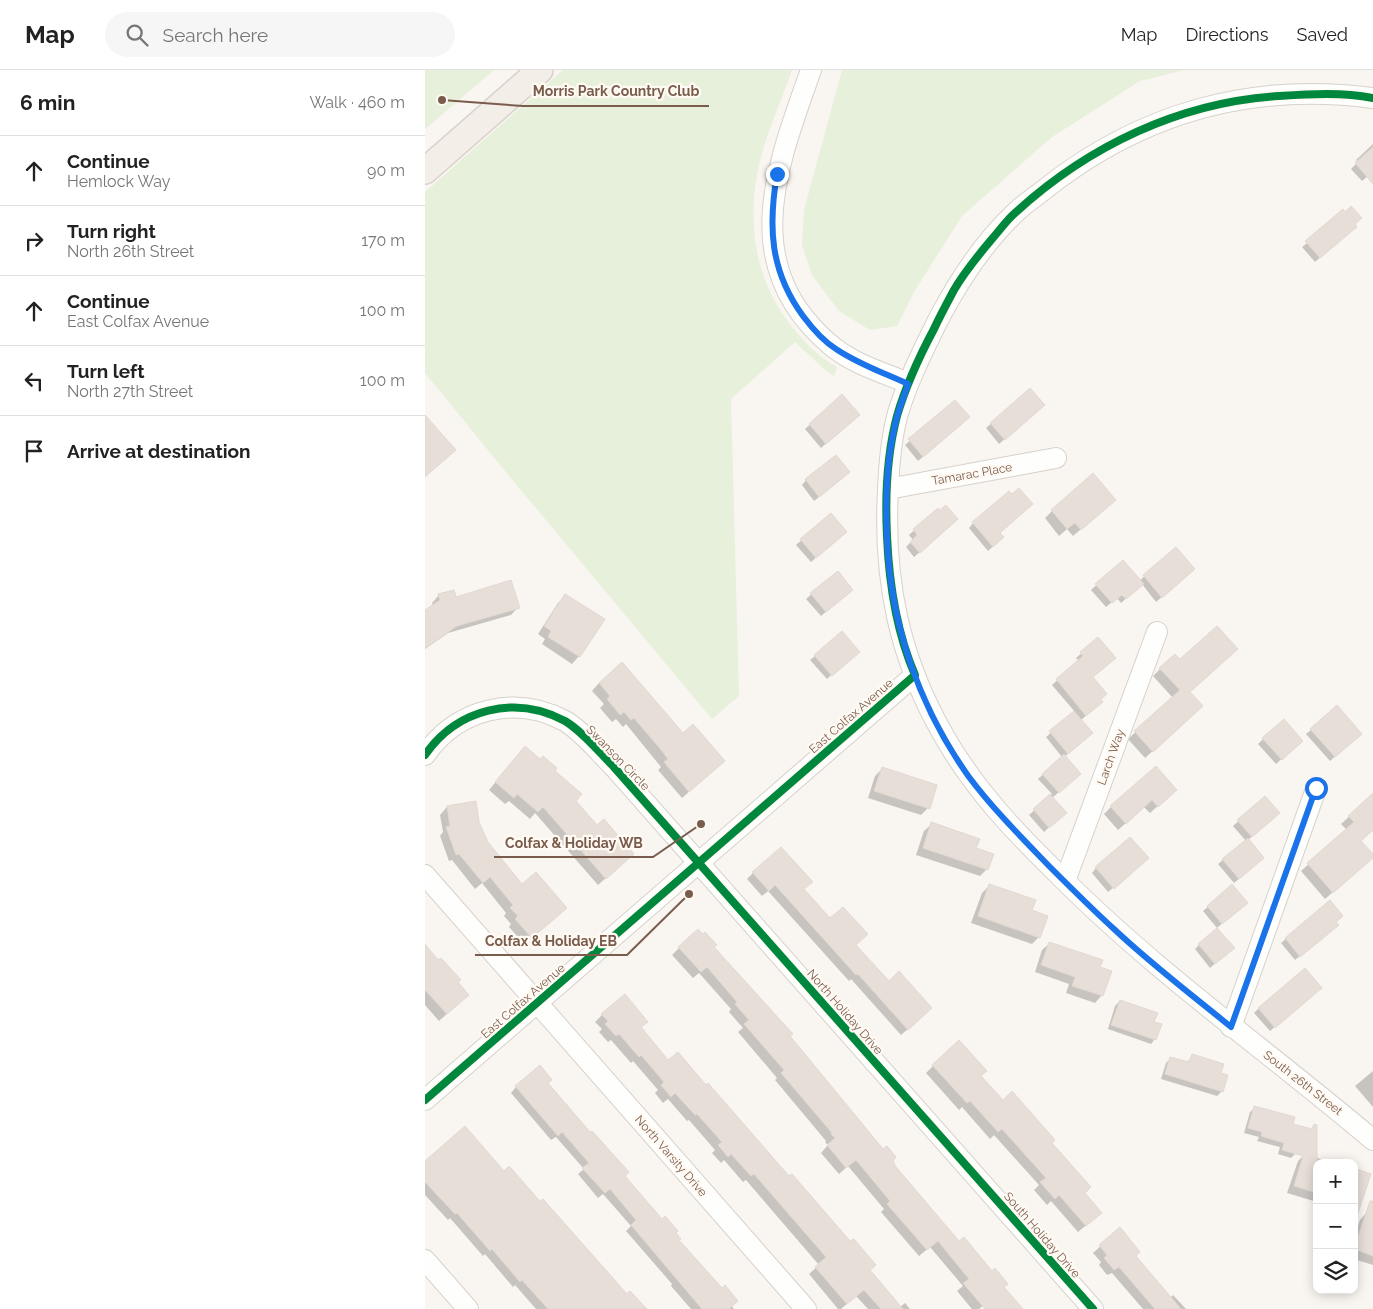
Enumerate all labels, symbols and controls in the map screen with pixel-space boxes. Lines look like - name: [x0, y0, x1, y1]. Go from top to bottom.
- search box: [105, 12, 455, 57]
- text: Map: [25, 20, 75, 49]
- icon: search: [123, 21, 151, 49]
- text: Search here: [163, 24, 268, 46]
- text: Map: [1121, 24, 1157, 45]
- text: Directions: [1185, 24, 1269, 45]
- text: Saved: [1297, 24, 1348, 45]
- callout: Morris Park Country Club: [523, 77, 709, 106]
- text: Morris Park Country Club: [533, 83, 699, 99]
- text: 6 min: [20, 90, 75, 115]
- text: Walk · 460 m: [309, 93, 405, 112]
- text: Continue: [67, 150, 150, 172]
- icon: ahead: [20, 157, 48, 185]
- text: 90 m: [367, 161, 405, 180]
- route end: [766, 163, 789, 186]
- text: Hemlock Way: [67, 172, 170, 191]
- text: Turn right: [67, 220, 156, 242]
- icon: right: [20, 227, 48, 255]
- text: 170 m: [361, 231, 405, 250]
- text: North 26th Street: [67, 242, 194, 261]
- text: Continue: [67, 290, 150, 312]
- icon: ahead: [20, 297, 48, 325]
- text: 100 m: [360, 301, 405, 320]
- text: East Colfax Avenue: [67, 312, 209, 331]
- text: Turn left: [67, 360, 144, 382]
- icon: left: [20, 367, 48, 395]
- text: 100 m: [360, 371, 405, 390]
- text: North 27th Street: [67, 382, 193, 401]
- icon: arrive: [20, 437, 48, 465]
- text: Arrive at destination: [67, 440, 251, 462]
- street label: Tamarac Place: [931, 460, 1013, 488]
- street label: East Colfax Avenue: [806, 676, 896, 756]
- street label: Swanson Circle: [583, 723, 653, 793]
- street label: Larch Way: [1094, 727, 1128, 787]
- route start: [1305, 777, 1328, 800]
- callout: Colfax & Holiday WB: [494, 828, 653, 857]
- text: Colfax & Holiday WB: [505, 835, 643, 851]
- callout: Colfax & Holiday EB: [475, 926, 627, 955]
- text: Colfax & Holiday EB: [485, 933, 617, 949]
- street label: East Colfax Avenue: [478, 961, 568, 1041]
- street label: North Holiday Drive: [804, 967, 886, 1057]
- street label: South 26th Street: [1261, 1048, 1345, 1118]
- street label: North Varsity Drive: [632, 1113, 710, 1199]
- map controls: [1313, 1159, 1358, 1294]
- button: +: [1313, 1159, 1358, 1204]
- street label: South Holiday Drive: [1001, 1189, 1083, 1281]
- button: −: [1313, 1204, 1358, 1249]
- button: layers: [1313, 1249, 1358, 1294]

